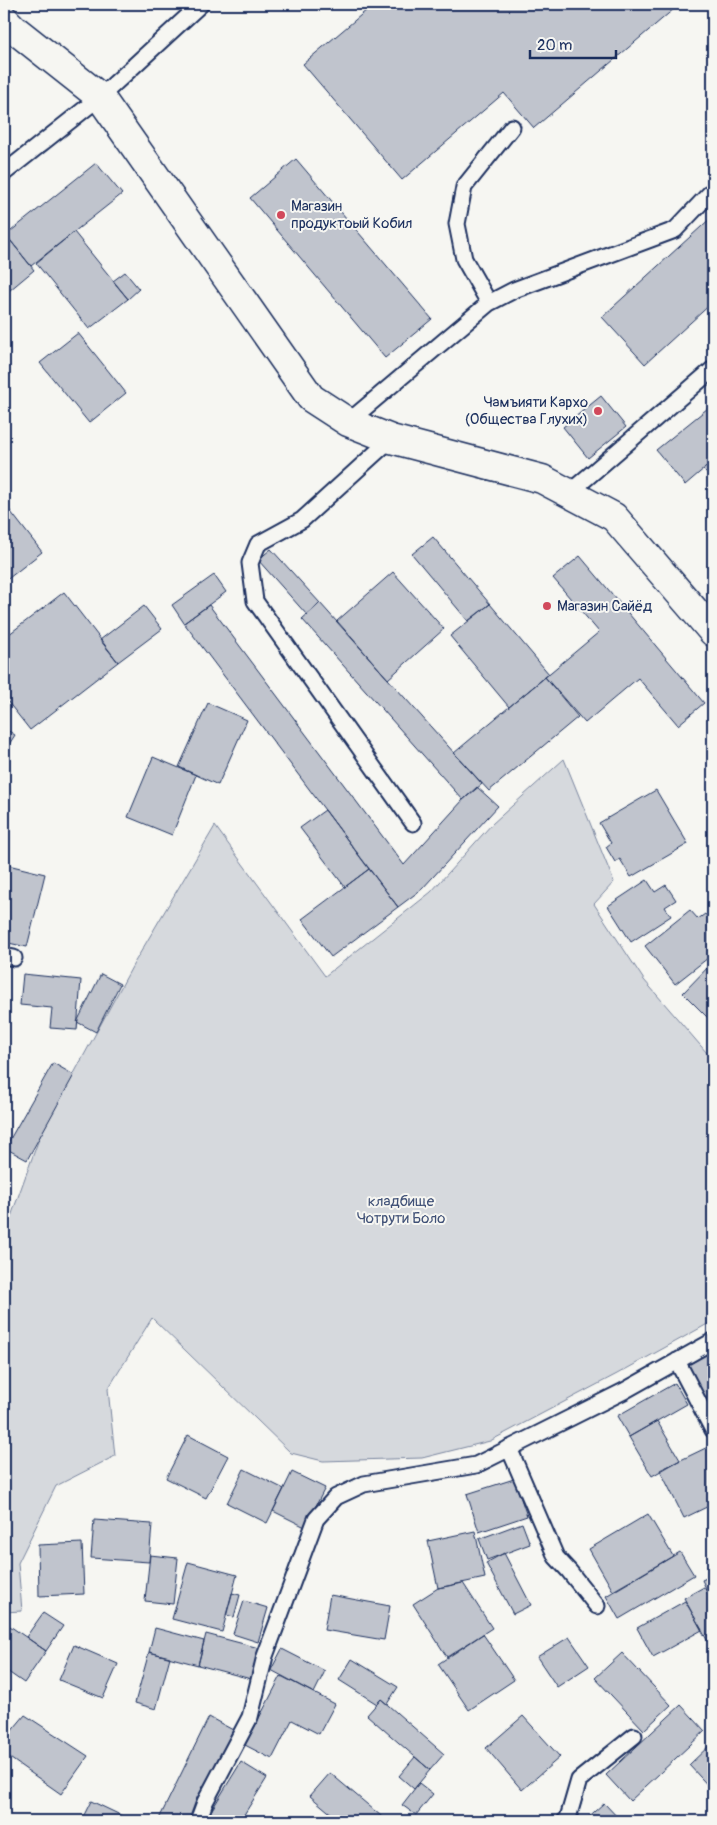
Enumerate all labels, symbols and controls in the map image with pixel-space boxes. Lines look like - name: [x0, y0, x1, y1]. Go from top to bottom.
- scale bar: [530, 28, 616, 60]
- text: 20 m: [537, 36, 572, 55]
- place label: Магазин продуктоый Кобил: [291, 197, 413, 233]
- marker: Магазин продуктоый Кобил: [275, 209, 287, 221]
- place label: Чамъияти Кархо (Общества Глухих): [465, 393, 588, 429]
- marker: Чамъияти Кархо (Общества Глухих): [592, 405, 604, 417]
- place label: Магазин Сайёд: [557, 597, 652, 616]
- marker: Магазин Сайёд: [541, 600, 553, 612]
- park label: кладбище Чотрути Боло: [357, 1192, 445, 1228]

